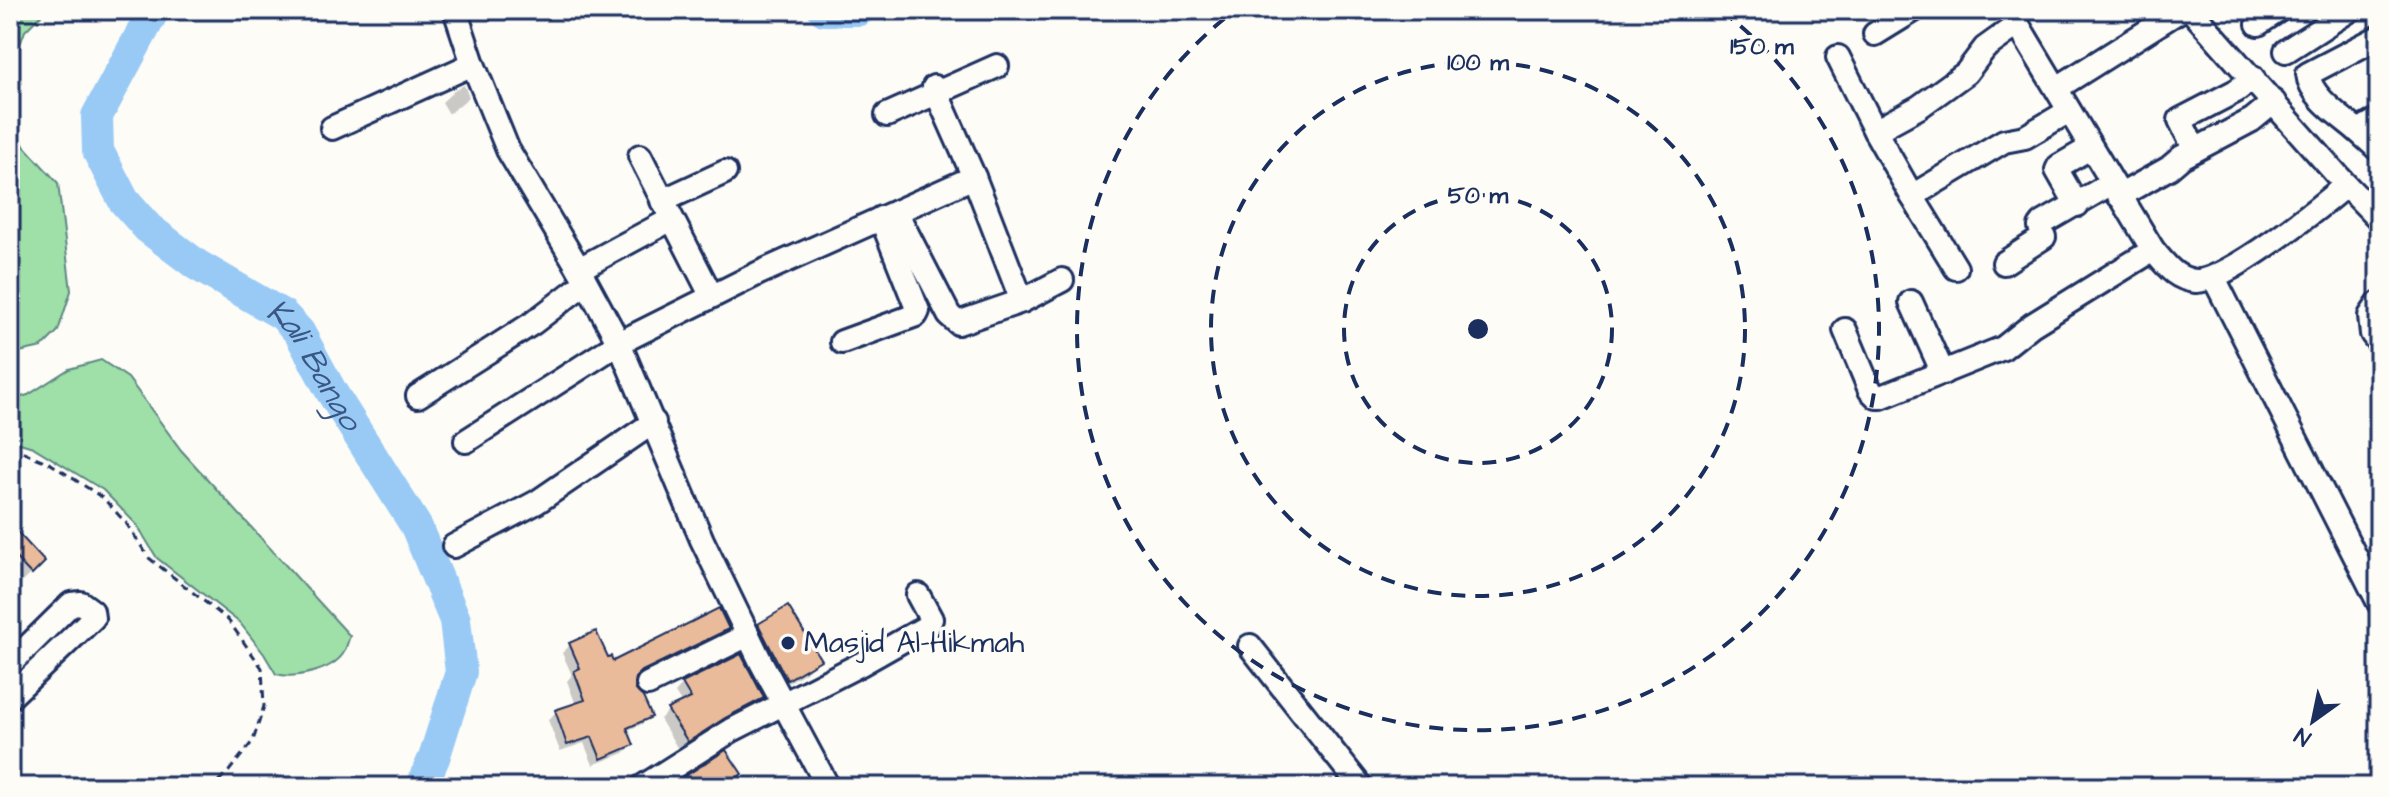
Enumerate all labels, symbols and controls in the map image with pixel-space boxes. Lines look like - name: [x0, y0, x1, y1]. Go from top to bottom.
- text: 150 m: [1730, 30, 1794, 64]
- text: 100 m: [1447, 46, 1509, 80]
- text: 50 m: [1448, 179, 1509, 213]
- water label: Kali Bango: [259, 288, 374, 441]
- centre of rings: [1464, 315, 1492, 343]
- place label: Masjid Al-Hikmah: [804, 622, 1024, 664]
- marker: Masjid Al-Hikmah: [779, 634, 797, 652]
- north arrow: [2273, 681, 2353, 761]
- text: N: [2289, 720, 2317, 753]

